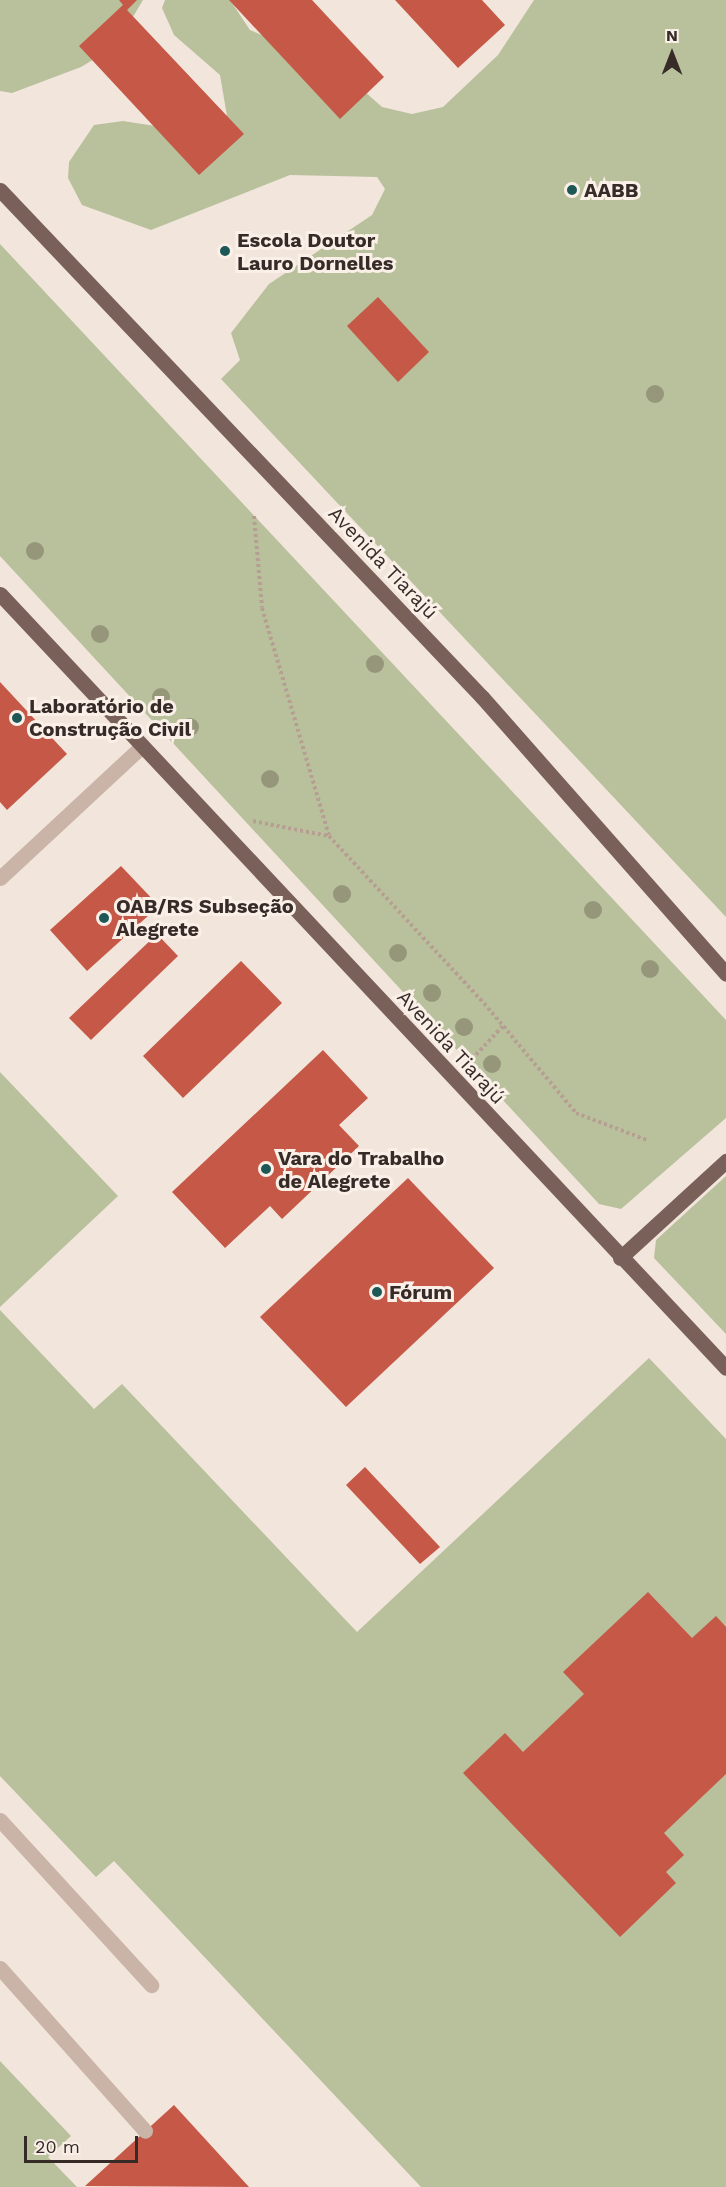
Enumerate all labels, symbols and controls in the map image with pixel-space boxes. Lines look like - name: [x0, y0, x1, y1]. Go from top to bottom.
- north arrow: [642, 24, 702, 84]
- text: N: [666, 26, 678, 45]
- place label: AABB: [584, 178, 638, 202]
- marker: AABB: [565, 183, 579, 197]
- place label: Escola Doutor Lauro Dornelles: [237, 228, 393, 275]
- marker: Escola Doutor Lauro Dornelles: [218, 244, 232, 258]
- street label: Avenida Tiarajú: [323, 501, 443, 625]
- place label: Laboratório de Construção Civil: [29, 694, 191, 741]
- marker: Laboratório de Construção Civil: [10, 711, 24, 725]
- place label: OAB/RS Subseção Alegrete: [116, 894, 294, 941]
- marker: OAB/RS Subseção Alegrete: [97, 911, 111, 925]
- street label: Avenida Tiarajú: [392, 985, 510, 1109]
- place label: Vara do Trabalho de Alegrete: [278, 1146, 445, 1193]
- marker: Vara do Trabalho de Alegrete: [259, 1162, 273, 1176]
- place label: Fórum: [389, 1280, 452, 1304]
- marker: Fórum: [370, 1285, 384, 1299]
- scale bar: [27, 2124, 141, 2162]
- text: 20 m: [35, 2136, 80, 2157]

